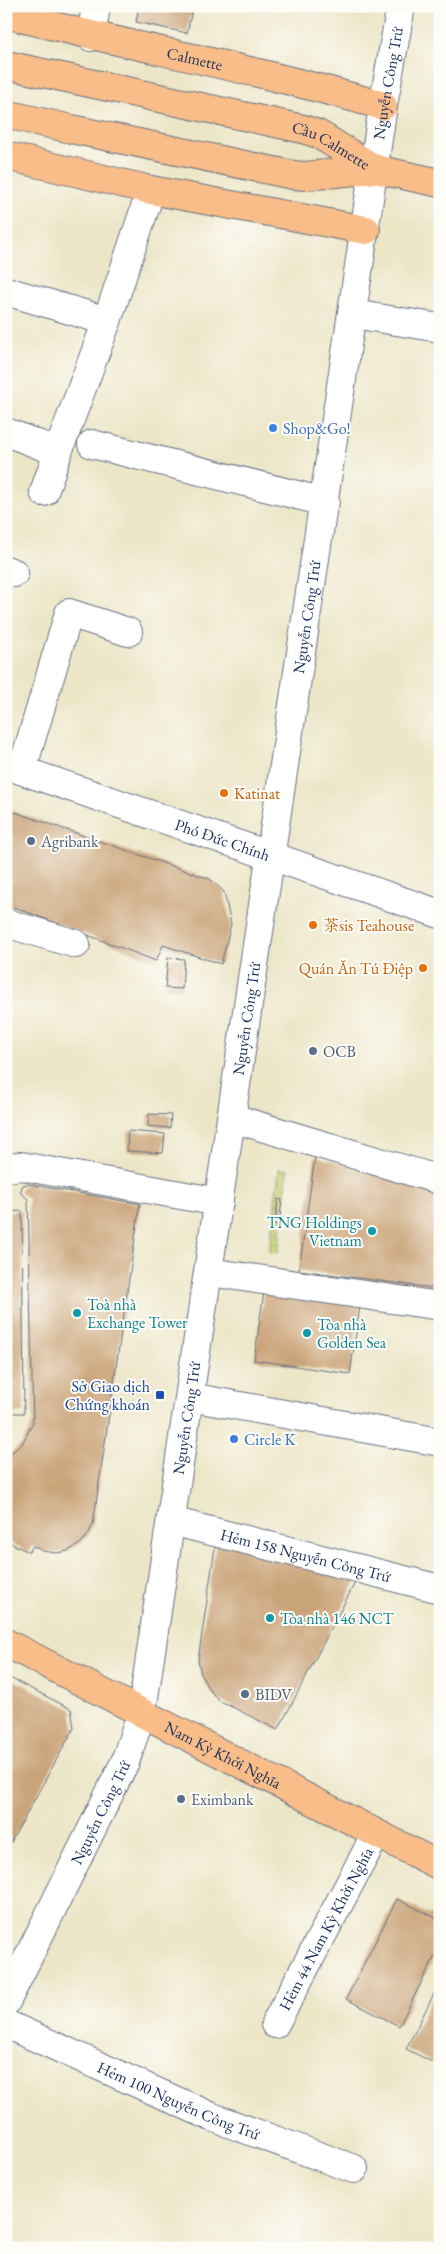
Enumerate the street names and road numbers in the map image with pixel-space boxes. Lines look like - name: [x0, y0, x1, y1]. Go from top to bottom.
- street label: Nguyễn Công Trứ: [368, 25, 408, 141]
- street label: Calmette: [165, 43, 225, 75]
- street label: Cầu Calmette: [290, 117, 374, 174]
- street label: Nguyễn Công Trứ: [288, 559, 326, 675]
- street label: Phó Đức Chính: [172, 814, 273, 866]
- street label: Nguyễn Công Trứ: [228, 961, 265, 1076]
- street label: Nguyễn Công Trứ: [168, 1360, 205, 1476]
- street label: Hẻm 158 Nguyễn Công Trứ: [218, 1524, 393, 1587]
- street label: Nam Kỳ Khởi Nghĩa: [161, 1716, 285, 1794]
- street label: Nguyễn Công Trứ: [66, 1757, 135, 1868]
- street label: Hẻm 44 Nam Kỳ Khởi Nghĩa: [274, 1843, 378, 2014]
- street label: Hẻm 100 Nguyễn Công Trứ: [94, 2057, 263, 2145]

